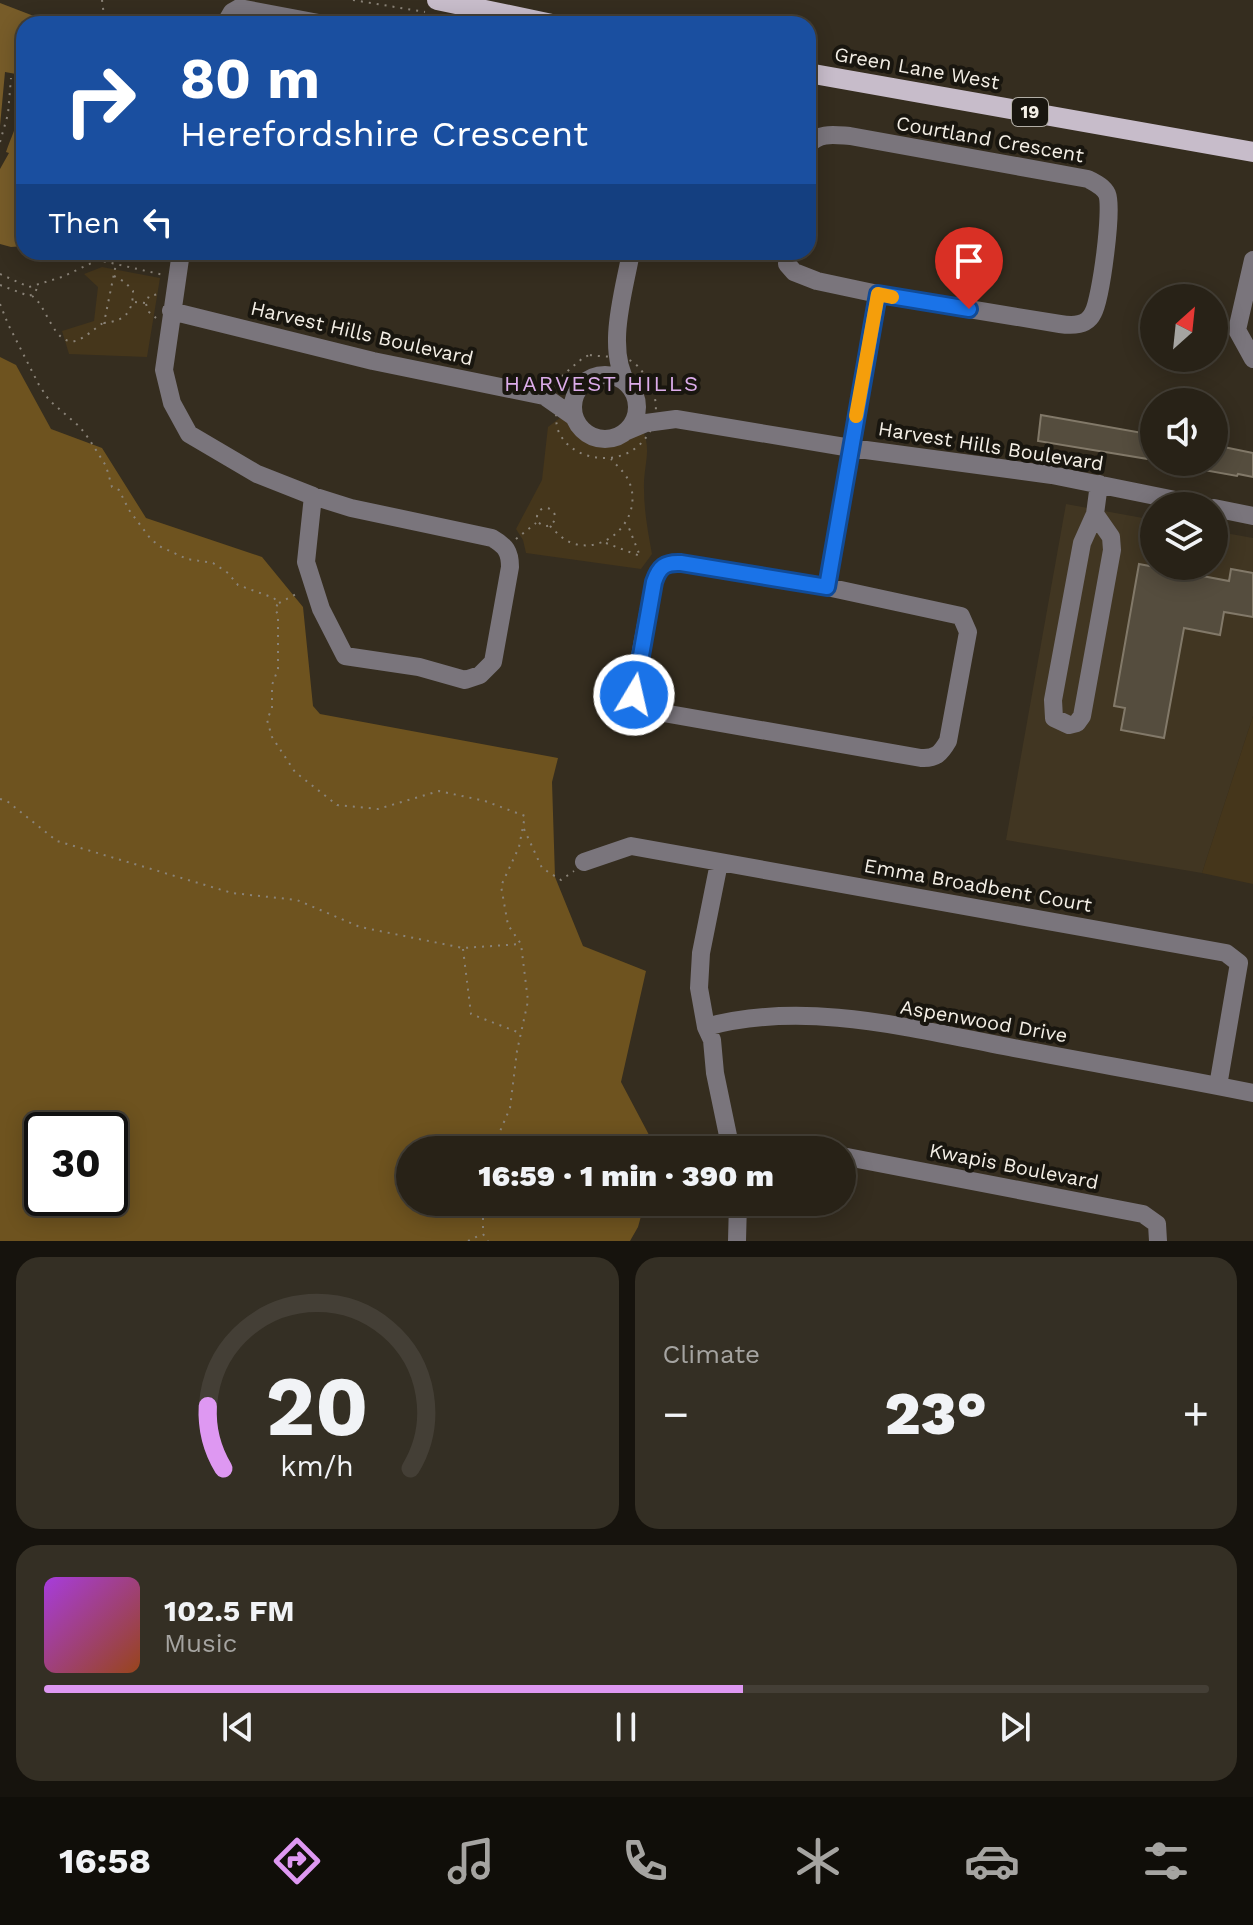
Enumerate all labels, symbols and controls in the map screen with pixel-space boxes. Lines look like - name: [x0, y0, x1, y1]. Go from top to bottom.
- street label: Green Lane West: [833, 42, 1002, 94]
- text: 80 m: [180, 46, 320, 112]
- icon: right: [48, 48, 152, 152]
- road number: 19: [1012, 98, 1048, 126]
- street label: Courtland Crescent: [894, 111, 1086, 167]
- text: Herefordshire Crescent: [180, 113, 588, 155]
- icon: left: [136, 200, 180, 244]
- text: Then: [48, 205, 120, 240]
- pin: [935, 227, 1003, 309]
- icon: arrive: [947, 239, 991, 283]
- north arrow: [1140, 284, 1228, 372]
- map controls: [1140, 284, 1228, 580]
- street label: Harvest Hills Boulevard: [248, 296, 476, 370]
- district label: HARVEST HILLS: [504, 371, 700, 396]
- button: sound: [1140, 388, 1228, 476]
- street label: Harvest Hills Boulevard: [877, 416, 1105, 476]
- button: layers: [1140, 492, 1228, 580]
- position arrow: [592, 653, 676, 737]
- street label: Emma Broadbent Court: [862, 853, 1094, 917]
- street label: Aspenwood Drive: [898, 994, 1070, 1048]
- speed limit sign: 30: [24, 1112, 128, 1216]
- street label: Kwapis Boulevard: [927, 1138, 1101, 1194]
- text: 16:59 · 1 min · 390 m: [478, 1158, 774, 1193]
- text: Climate: [663, 1339, 760, 1369]
- text: 20: [266, 1358, 369, 1455]
- text: 23°: [885, 1378, 987, 1449]
- text: −: [663, 1388, 689, 1440]
- text: +: [1182, 1388, 1209, 1440]
- text: km/h: [280, 1449, 354, 1483]
- text: 102.5 FM: [164, 1593, 295, 1628]
- text: Music: [164, 1628, 237, 1658]
- icon: previous: [216, 1705, 260, 1749]
- icon: pause: [604, 1705, 648, 1749]
- icon: next: [993, 1705, 1037, 1749]
- icon: directions: [269, 1833, 325, 1889]
- icon: music: [443, 1833, 499, 1889]
- icon: phone: [617, 1833, 673, 1889]
- icon: climate: [790, 1833, 846, 1889]
- icon: car: [964, 1833, 1020, 1889]
- icon: filters: [1138, 1833, 1194, 1889]
- text: 16:58: [59, 1840, 151, 1882]

